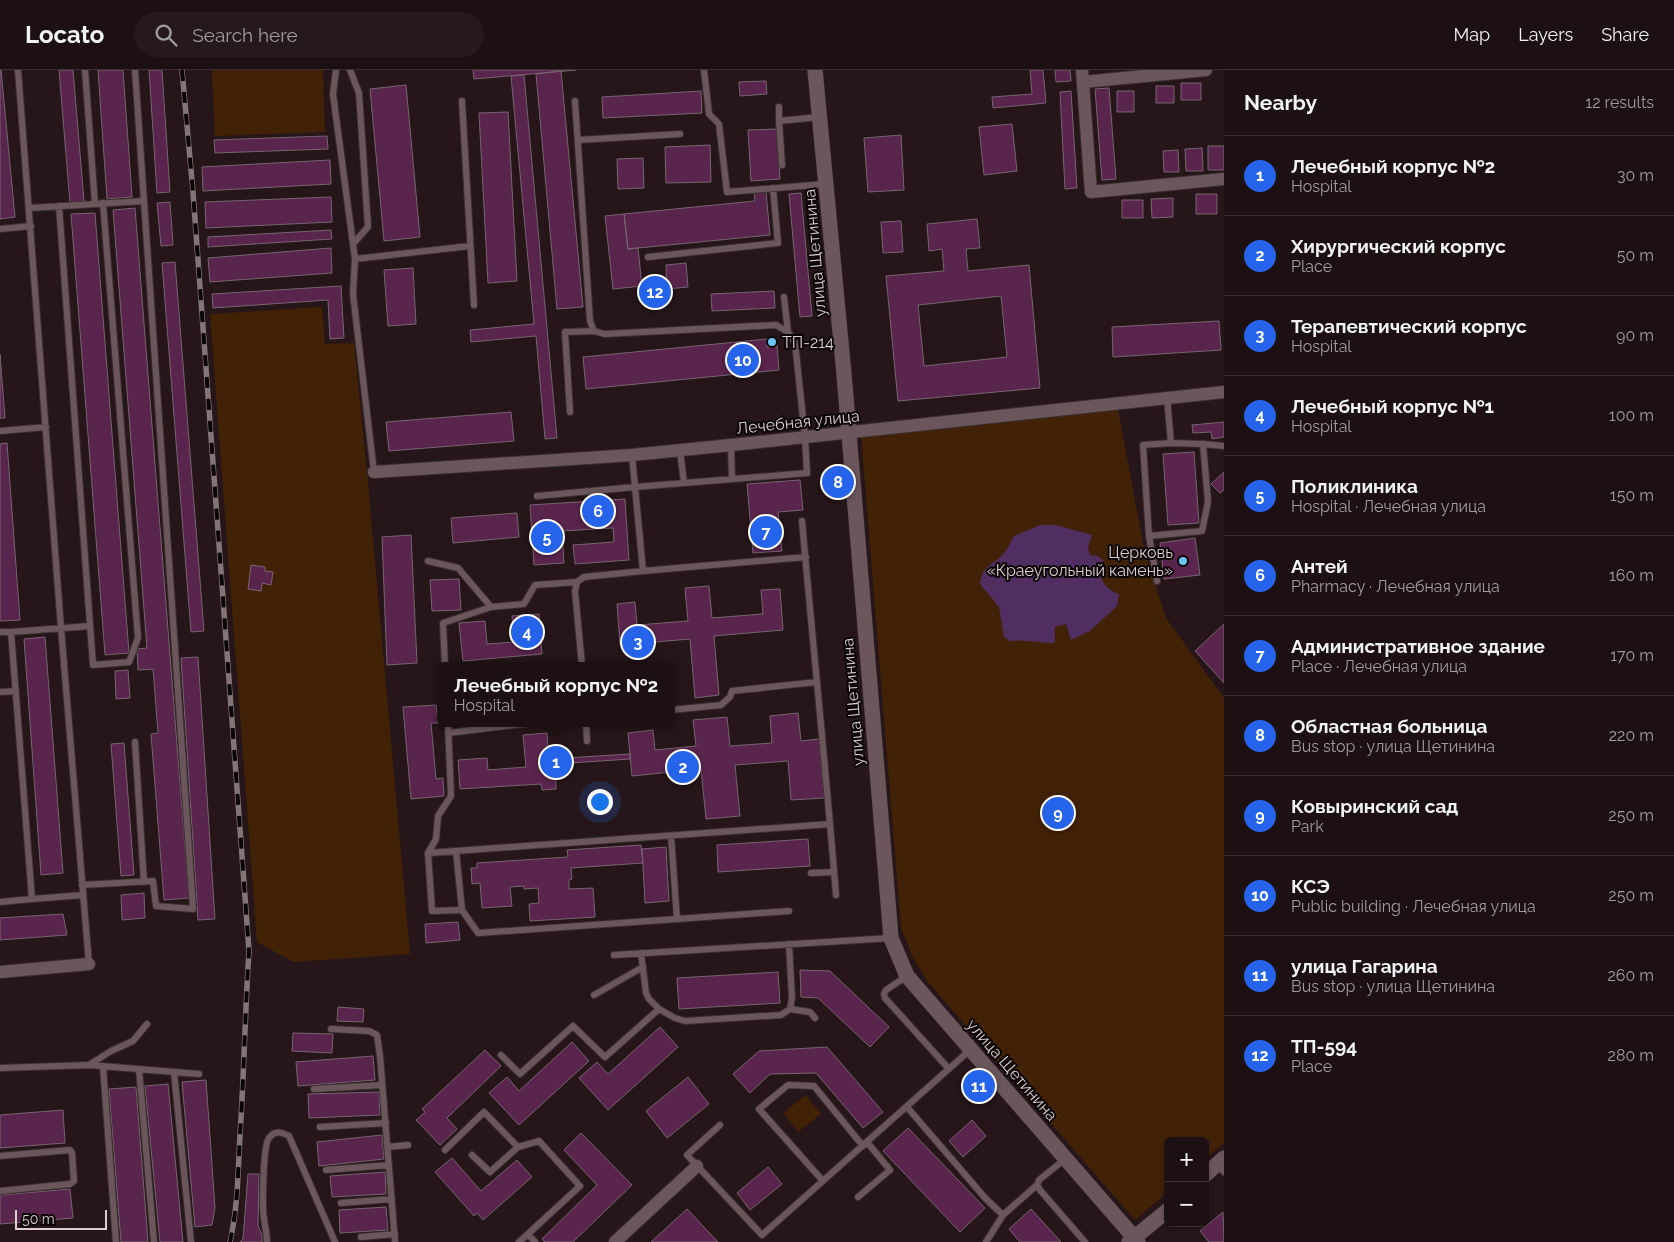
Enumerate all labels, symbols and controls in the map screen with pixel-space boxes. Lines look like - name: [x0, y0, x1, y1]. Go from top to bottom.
- search box: [134, 12, 484, 57]
- text: Locato: [25, 20, 104, 49]
- icon: search: [152, 21, 180, 49]
- text: Search here: [192, 24, 298, 46]
- text: Map: [1454, 24, 1490, 45]
- text: Layers: [1518, 24, 1573, 45]
- text: Share: [1601, 24, 1649, 45]
- text: Nearby: [1244, 90, 1317, 115]
- text: 12 results: [1585, 93, 1654, 112]
- text: Лечебный корпус №2: [1291, 155, 1495, 177]
- text: 1: [1256, 166, 1264, 185]
- text: 30 m: [1617, 166, 1654, 185]
- text: Hospital: [1291, 177, 1352, 196]
- street label: улица Щетинина: [800, 188, 830, 318]
- text: Хирургический корпус: [1291, 235, 1506, 257]
- text: 2: [1255, 246, 1265, 265]
- text: 50 m: [1617, 246, 1654, 265]
- text: Place: [1291, 257, 1332, 276]
- pin: 12: [639, 273, 671, 311]
- text: Терапевтический корпус: [1291, 315, 1527, 337]
- text: 3: [1256, 326, 1264, 345]
- text: 90 m: [1616, 326, 1654, 345]
- place label: ТП-214: [782, 333, 834, 352]
- marker: ТП-214: [766, 336, 778, 348]
- text: Hospital: [1291, 337, 1352, 356]
- pin: 10: [727, 341, 759, 379]
- text: Лечебный корпус №1: [1291, 395, 1494, 417]
- street label: Лечебная улица: [736, 406, 860, 438]
- text: 4: [1255, 406, 1265, 425]
- text: 100 m: [1609, 406, 1654, 425]
- text: Hospital: [1291, 417, 1352, 436]
- pin: 8: [822, 463, 854, 501]
- text: Поликлиника: [1291, 475, 1418, 497]
- text: 5: [1256, 486, 1264, 505]
- text: 150 m: [1610, 486, 1654, 505]
- pin: 6: [582, 492, 614, 530]
- text: Hospital · Лечебная улица: [1291, 497, 1486, 516]
- pin: 7: [750, 513, 782, 551]
- pin: 5: [531, 518, 563, 556]
- place label: Церковь «Краеугольный камень»: [987, 543, 1173, 580]
- marker: Церковь «Краеугольный камень»: [1177, 555, 1189, 567]
- text: Антей: [1291, 555, 1348, 577]
- text: 6: [1255, 566, 1265, 585]
- text: 160 m: [1609, 566, 1654, 585]
- text: Pharmacy · Лечебная улица: [1291, 577, 1500, 596]
- pin: 4: [511, 613, 543, 651]
- pin: 3: [622, 623, 654, 661]
- text: Административное здание: [1291, 635, 1545, 657]
- street label: улица Щетинина: [838, 637, 868, 767]
- text: 7: [1256, 646, 1264, 665]
- text: 170 m: [1610, 646, 1654, 665]
- text: Place · Лечебная улица: [1291, 657, 1467, 676]
- popup: [437, 662, 675, 727]
- text: Лечебный корпус №2: [454, 674, 658, 696]
- text: Hospital: [454, 696, 515, 715]
- text: Областная больница: [1291, 715, 1488, 737]
- text: 8: [1255, 726, 1265, 745]
- text: 220 m: [1609, 726, 1654, 745]
- text: Bus stop · улица Щетинина: [1291, 737, 1495, 756]
- pin: 1: [540, 743, 572, 781]
- pin: 2: [667, 748, 699, 786]
- your location: [587, 789, 613, 815]
- pin: 9: [1042, 794, 1074, 832]
- text: Ковыринский сад: [1291, 795, 1458, 817]
- text: 9: [1255, 806, 1265, 825]
- text: 250 m: [1608, 806, 1654, 825]
- text: Park: [1291, 817, 1324, 836]
- text: КСЭ: [1291, 875, 1330, 897]
- text: 10: [1251, 886, 1269, 905]
- text: 250 m: [1608, 886, 1654, 905]
- text: Public building · Лечебная улица: [1291, 897, 1536, 916]
- text: улица Гагарина: [1291, 955, 1438, 977]
- text: 11: [1252, 966, 1268, 985]
- text: 260 m: [1607, 966, 1654, 985]
- text: Bus stop · улица Щетинина: [1291, 977, 1495, 996]
- street label: улица Щетинина: [963, 1015, 1061, 1125]
- text: ТП-594: [1291, 1035, 1357, 1057]
- text: 12: [1252, 1046, 1268, 1065]
- text: 280 m: [1608, 1046, 1654, 1065]
- text: Place: [1291, 1057, 1332, 1076]
- pin: 11: [963, 1067, 995, 1105]
- map controls: [1164, 1137, 1209, 1227]
- button: +: [1164, 1137, 1209, 1182]
- button: −: [1164, 1182, 1209, 1227]
- scale bar: [15, 1207, 108, 1230]
- text: 50 m: [22, 1211, 55, 1227]

